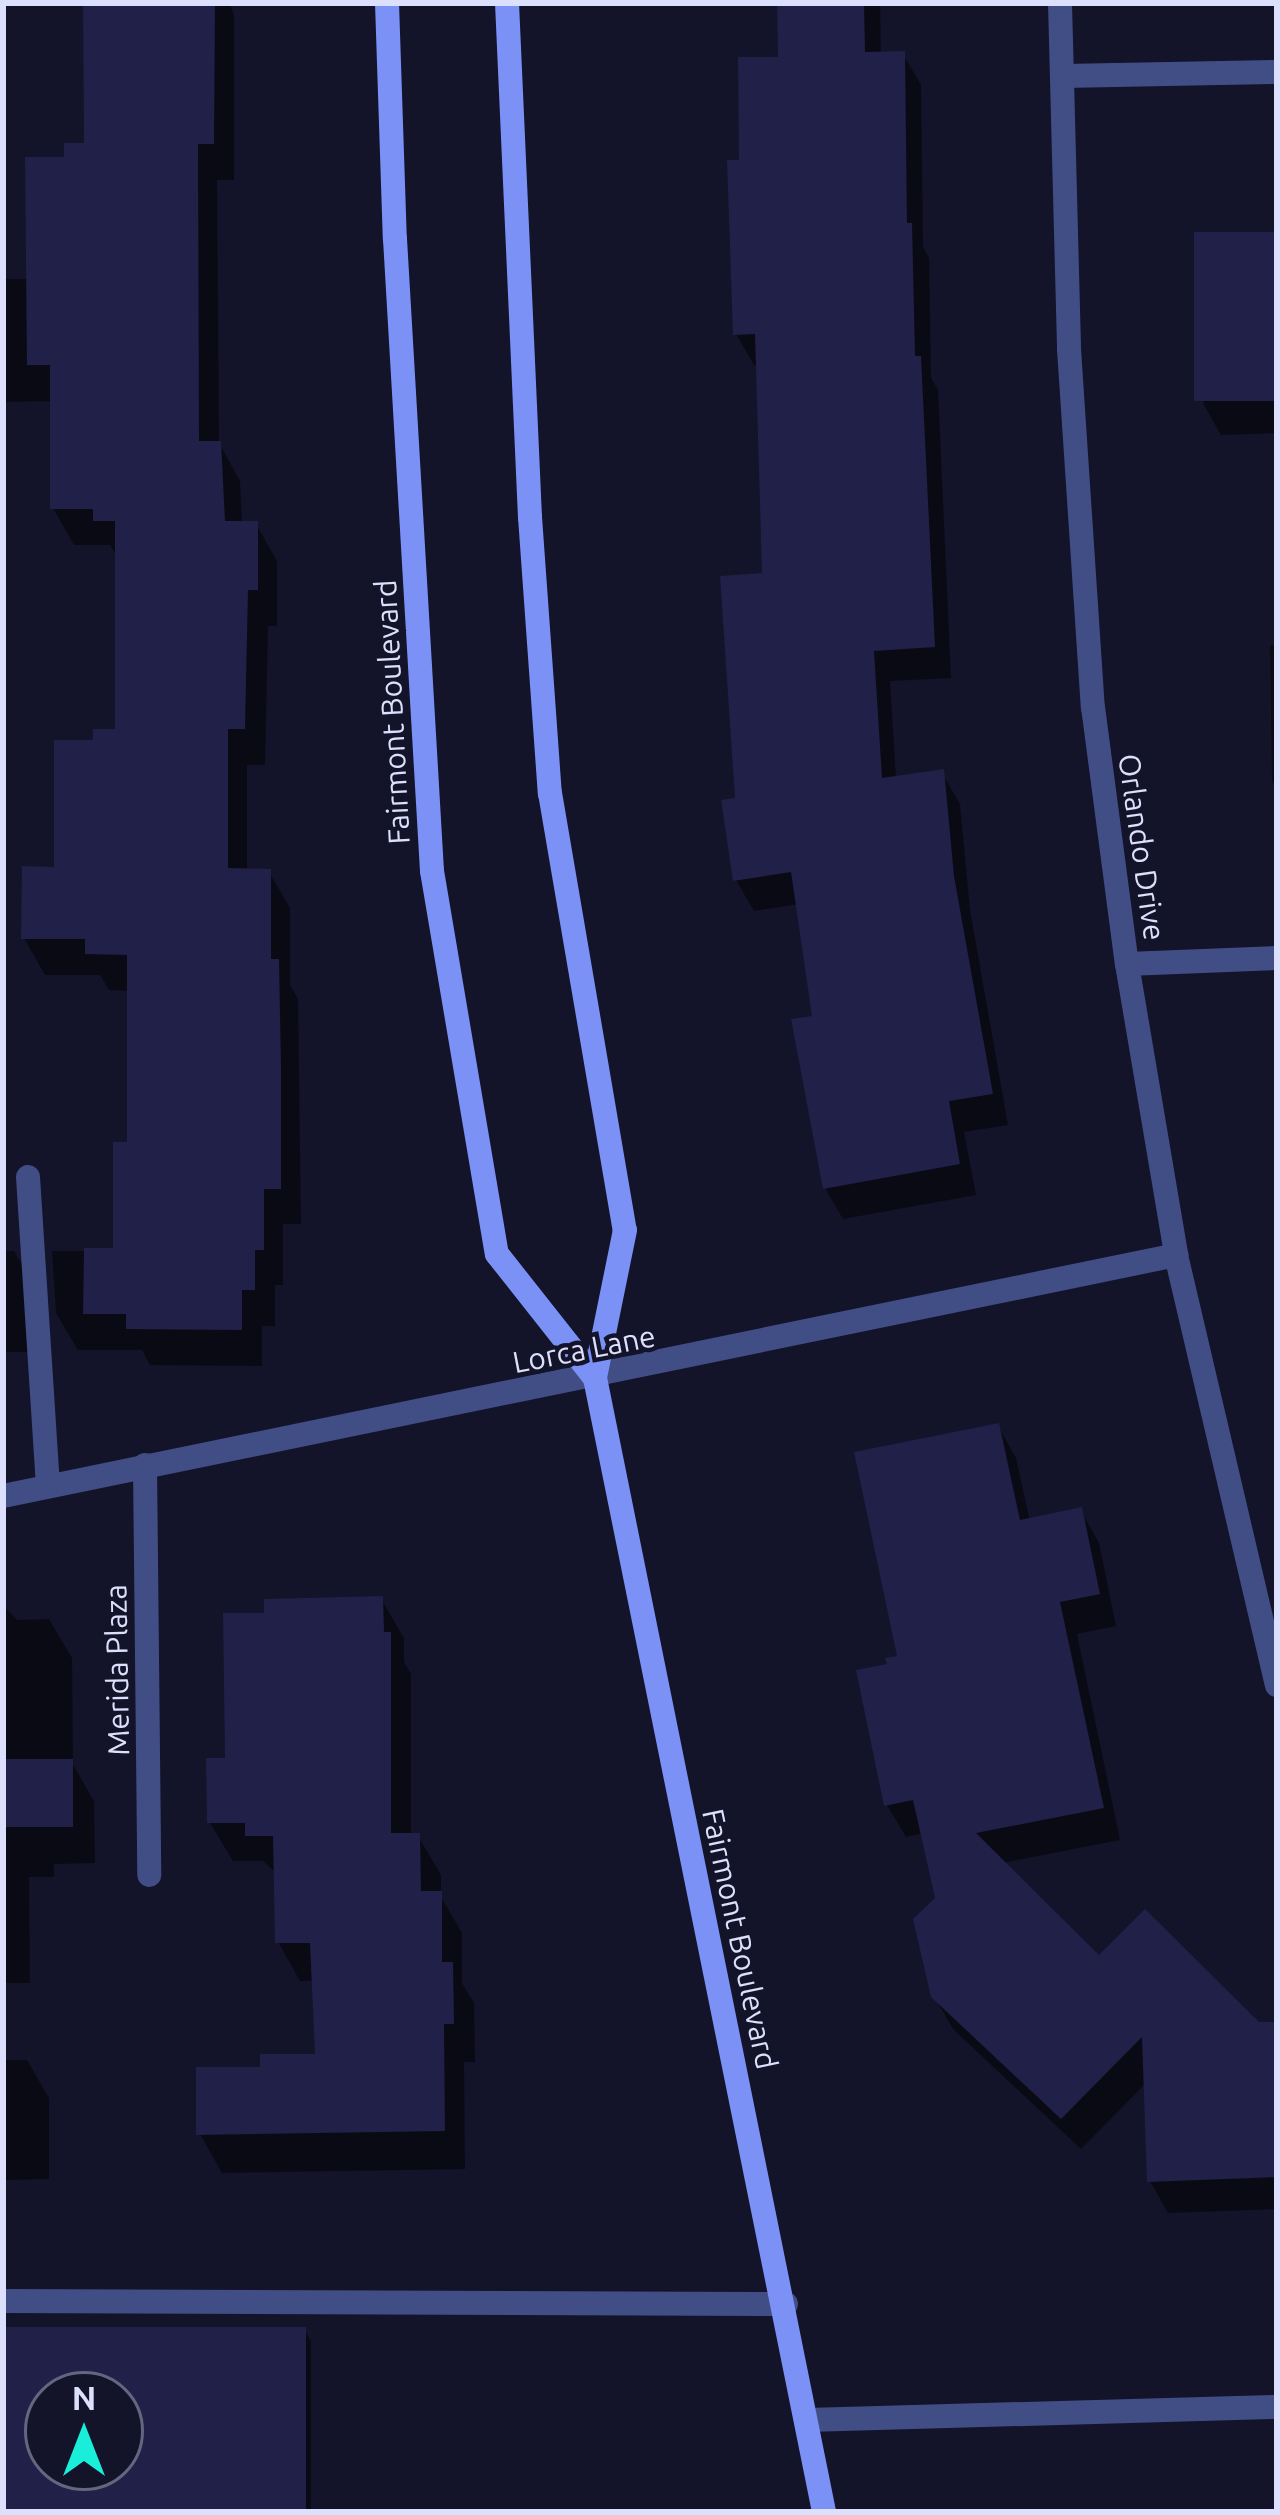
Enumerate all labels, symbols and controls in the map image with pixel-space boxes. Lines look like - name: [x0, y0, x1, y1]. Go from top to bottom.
- street label: Fairmont Boulevard: [367, 579, 417, 845]
- street label: Orlando Drive: [1111, 751, 1173, 943]
- street label: Lorca Lane: [510, 1318, 658, 1380]
- street label: Merida Plaza: [98, 1584, 136, 1756]
- street label: Fairmont Boulevard: [695, 1806, 785, 2072]
- north arrow: [24, 2371, 144, 2491]
- text: N: [72, 2379, 96, 2416]

